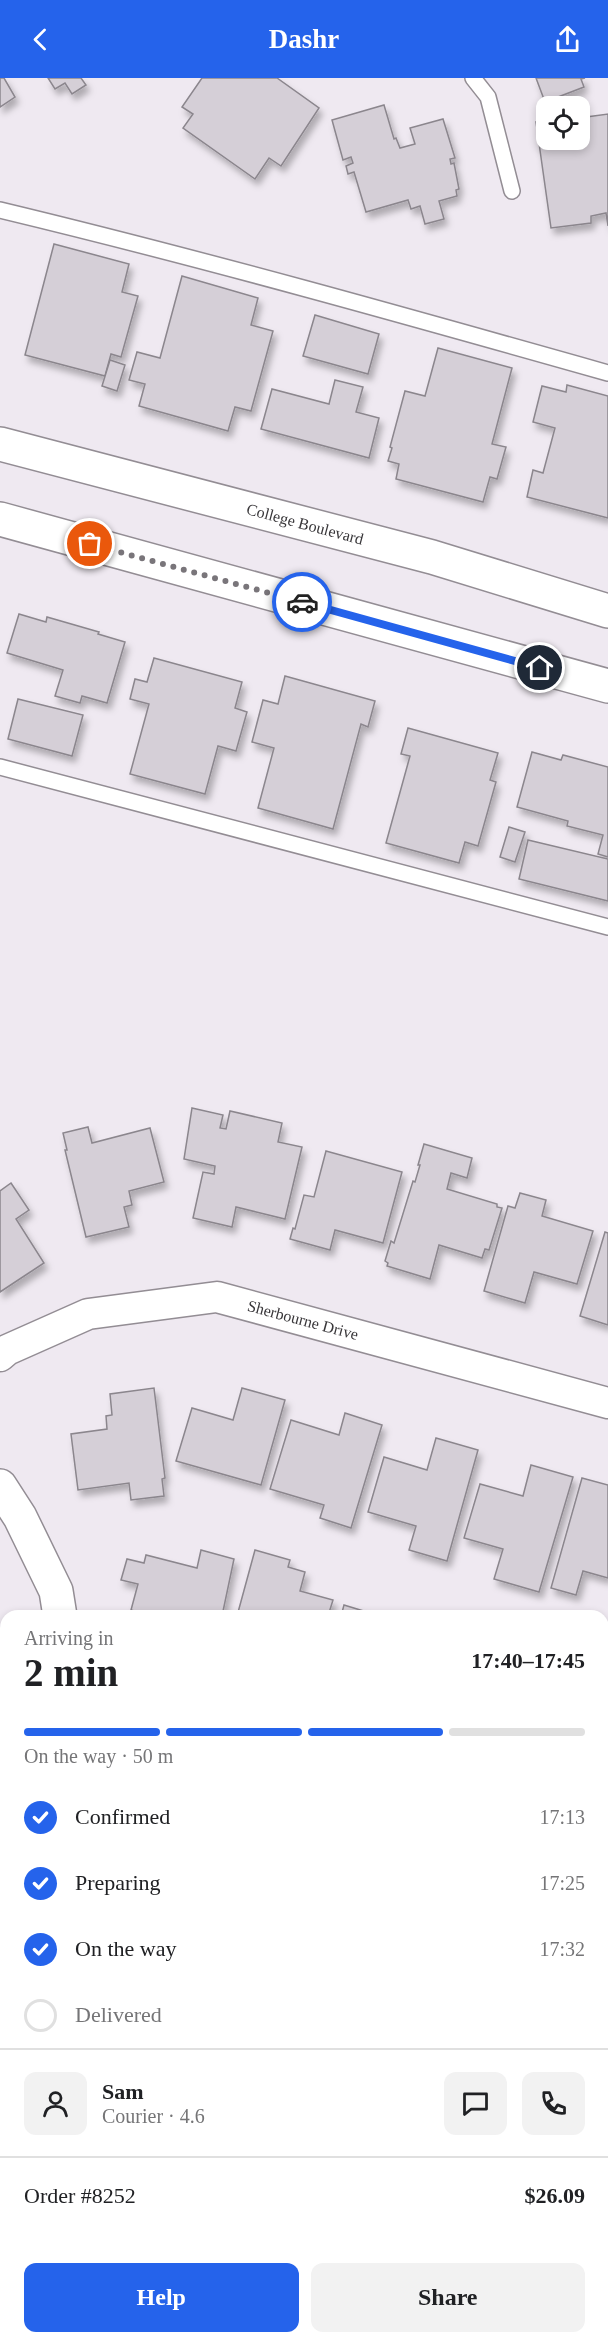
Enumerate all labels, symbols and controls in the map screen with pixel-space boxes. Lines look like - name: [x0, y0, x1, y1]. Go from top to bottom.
- icon: back: [24, 23, 57, 56]
- icon: share: [551, 23, 584, 56]
- text: Dashr: [269, 24, 339, 54]
- map controls: [536, 96, 590, 150]
- button: locate: [536, 96, 590, 150]
- street label: College Boulevard: [244, 500, 365, 549]
- pin: [64, 518, 115, 569]
- icon: bag: [73, 527, 106, 560]
- courier: [272, 572, 332, 632]
- icon: car: [286, 586, 319, 619]
- pin: [514, 642, 565, 693]
- icon: home: [523, 651, 556, 684]
- street label: Sherbourne Drive: [246, 1297, 360, 1343]
- text: Arriving in: [24, 1627, 113, 1649]
- text: 17:40–17:45: [471, 1648, 585, 1673]
- text: 2 min: [24, 1651, 118, 1694]
- text: On the way · 50 m: [24, 1745, 173, 1767]
- icon: check: [24, 1801, 57, 1834]
- text: Confirmed: [75, 1804, 170, 1829]
- text: 17:13: [539, 1806, 585, 1828]
- icon: check: [24, 1867, 57, 1900]
- text: Preparing: [75, 1870, 161, 1895]
- text: 17:25: [539, 1872, 585, 1894]
- icon: check: [24, 1933, 57, 1966]
- text: On the way: [75, 1936, 176, 1961]
- text: 17:32: [539, 1938, 585, 1960]
- text: Delivered: [75, 2002, 162, 2027]
- button: person: [24, 2072, 87, 2135]
- button: chat: [444, 2072, 507, 2135]
- button: phone: [522, 2072, 585, 2135]
- text: Sam: [102, 2079, 144, 2104]
- text: Courier · 4.6: [102, 2105, 205, 2127]
- text: Order #8252: [24, 2183, 136, 2208]
- text: $26.09: [525, 2183, 585, 2208]
- button: Help: [24, 2263, 299, 2332]
- button: Share: [311, 2263, 585, 2332]

